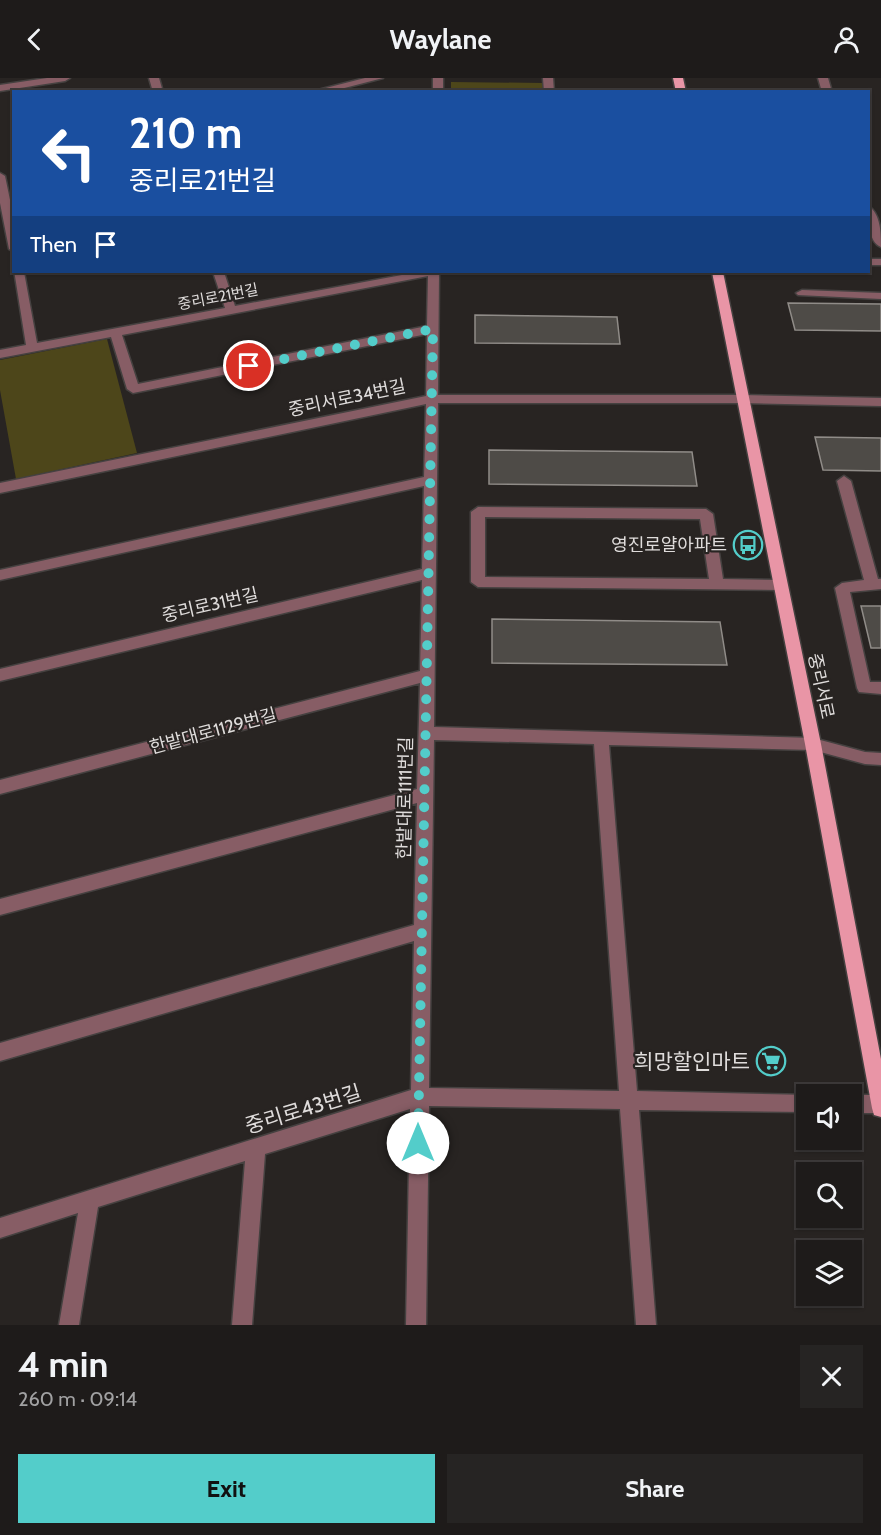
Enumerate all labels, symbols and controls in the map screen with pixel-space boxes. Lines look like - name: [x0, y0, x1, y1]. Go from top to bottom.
- icon: back: [18, 23, 51, 56]
- text: Waylane: [390, 23, 491, 56]
- icon: person: [830, 23, 863, 56]
- text: 210 m: [129, 107, 242, 159]
- icon: left: [30, 114, 108, 192]
- text: 중리로21번길: [129, 164, 276, 197]
- icon: arrive: [89, 228, 122, 261]
- text: Then: [30, 231, 77, 258]
- street label: 중리로21번길: [176, 280, 260, 314]
- pin: [223, 340, 274, 391]
- icon: arrive: [232, 349, 265, 382]
- street label: 중리서로34번길: [286, 375, 408, 421]
- bus stop icon: 영진로얄아파트: [732, 529, 764, 561]
- place label: 영진로얄아파트: [611, 534, 727, 556]
- street label: 중리로31번길: [160, 583, 260, 627]
- street label: 중리서로: [803, 651, 839, 721]
- street label: 한밭대로1129번길: [147, 703, 279, 759]
- street label: 한밭대로1111번길: [393, 736, 417, 860]
- supermarket icon: 희망할인마트: [755, 1045, 787, 1077]
- place label: 희망할인마트: [634, 1049, 750, 1074]
- street label: 중리로43번길: [242, 1079, 364, 1139]
- map controls: [796, 1084, 862, 1306]
- button: sound: [796, 1084, 862, 1150]
- position arrow: [386, 1111, 450, 1175]
- button: search: [796, 1162, 862, 1228]
- button: layers: [796, 1240, 862, 1306]
- text: 4 min: [18, 1342, 108, 1386]
- button: close: [800, 1345, 863, 1408]
- text: 260 m · 09:14: [18, 1387, 137, 1411]
- button: Exit: [18, 1454, 435, 1523]
- button: Share: [447, 1454, 863, 1523]

